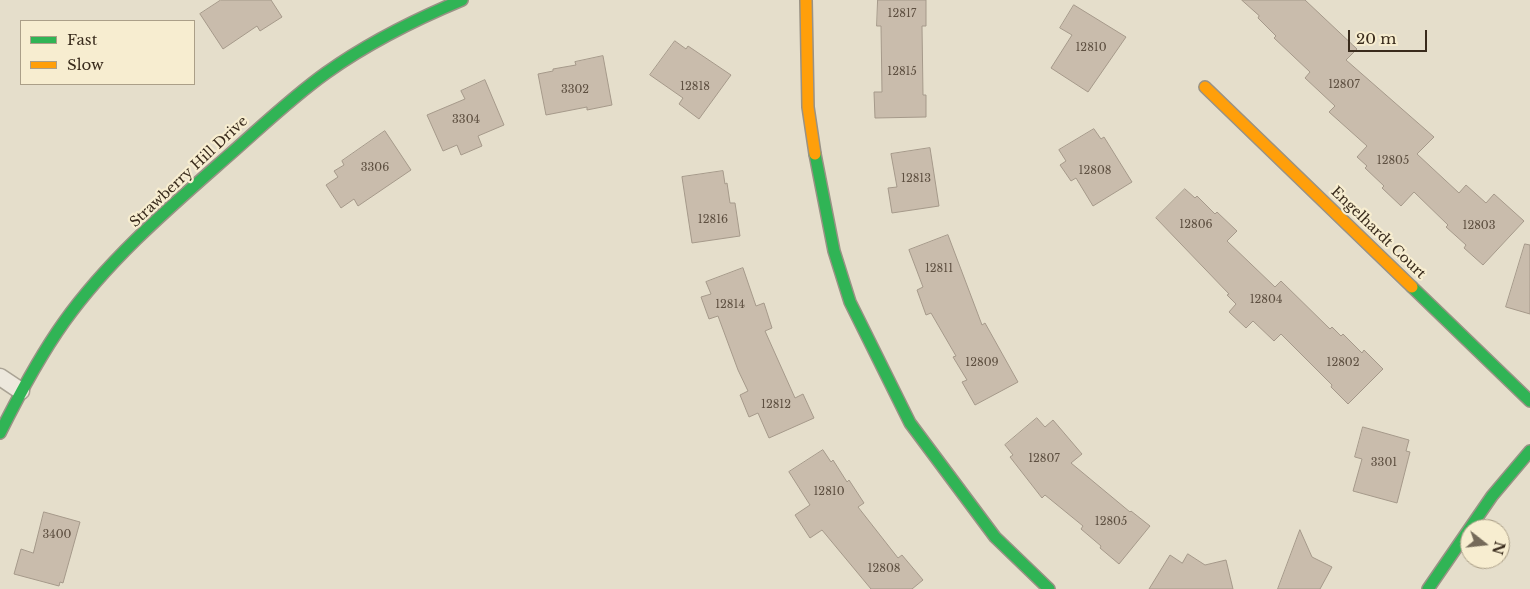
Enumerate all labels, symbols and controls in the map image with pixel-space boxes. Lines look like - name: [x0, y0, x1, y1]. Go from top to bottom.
- house number: 12817: [888, 7, 916, 21]
- legend: [20, 20, 195, 85]
- scale bar: [1350, 20, 1429, 52]
- text: 20 m: [1356, 29, 1396, 48]
- text: Fast: [67, 30, 97, 49]
- house number: 12810: [1075, 41, 1107, 55]
- text: Slow: [67, 55, 104, 74]
- house number: 12815: [887, 65, 917, 79]
- house number: 12807: [1328, 78, 1360, 92]
- house number: 12818: [680, 80, 710, 94]
- house number: 3302: [561, 83, 589, 97]
- street label: Strawberry Hill Drive: [127, 113, 251, 231]
- house number: 3304: [452, 113, 480, 127]
- house number: 12805: [1377, 154, 1409, 168]
- house number: 3306: [361, 161, 389, 175]
- house number: 12808: [1079, 164, 1111, 178]
- house number: 12813: [901, 172, 931, 186]
- street label: Engelhardt Court: [1327, 184, 1429, 282]
- house number: 12816: [698, 213, 728, 227]
- house number: 12806: [1179, 218, 1213, 232]
- house number: 12803: [1463, 219, 1495, 233]
- house number: 12811: [925, 262, 953, 276]
- house number: 12804: [1250, 293, 1282, 307]
- house number: 12814: [715, 298, 745, 312]
- house number: 12809: [965, 356, 999, 370]
- house number: 12802: [1327, 356, 1359, 370]
- house number: 12812: [761, 398, 791, 412]
- house number: 12807: [1028, 452, 1060, 466]
- house number: 3301: [1371, 456, 1397, 470]
- house number: 12810: [813, 485, 845, 499]
- house number: 12805: [1095, 515, 1127, 529]
- north arrow: [1460, 519, 1510, 569]
- house number: 3400: [43, 528, 71, 542]
- text: N: [1488, 539, 1509, 557]
- house number: 12808: [868, 562, 900, 576]

